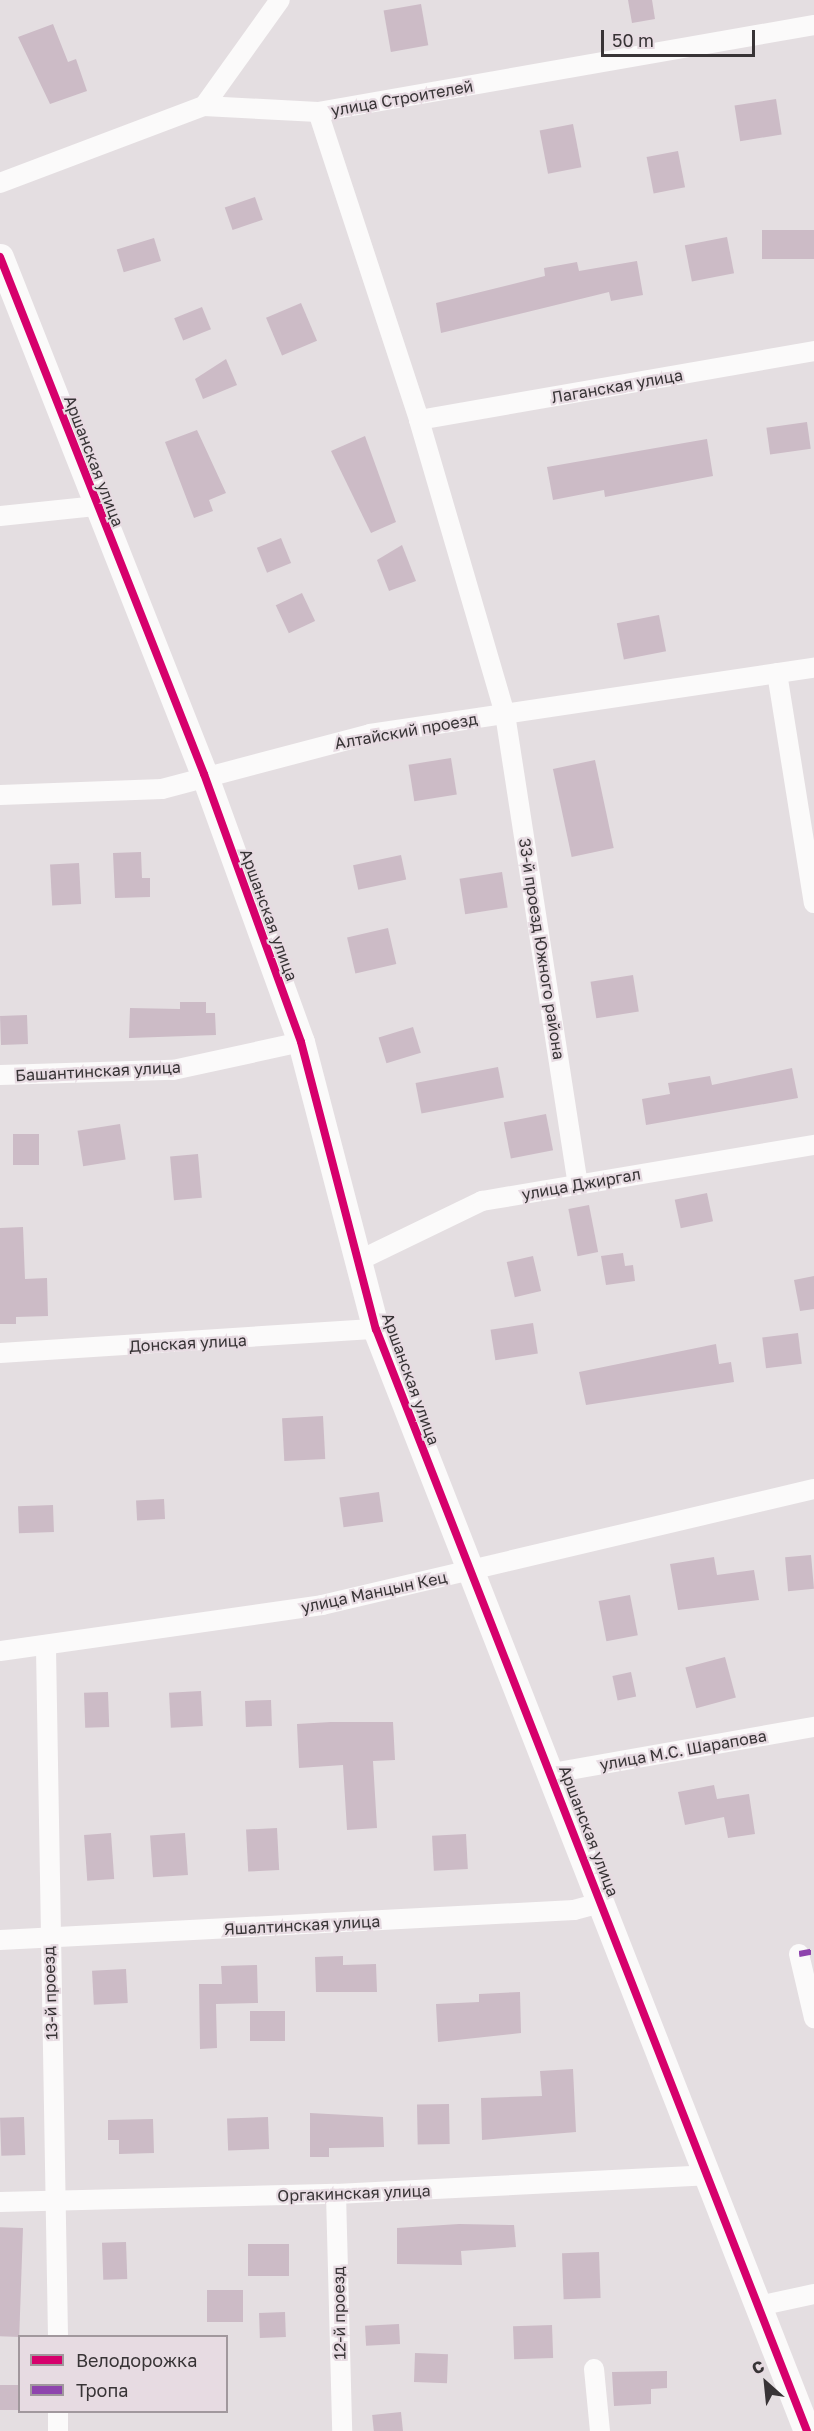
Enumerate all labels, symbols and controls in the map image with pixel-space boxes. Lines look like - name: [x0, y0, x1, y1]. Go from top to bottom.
- scale bar: [604, 18, 758, 56]
- text: 50 m: [612, 29, 654, 51]
- street label: улица Строителей: [329, 76, 475, 120]
- street label: Лаганская улица: [550, 365, 684, 407]
- street label: Аршанская улица: [60, 393, 128, 529]
- street label: Алтайский проезд: [333, 709, 479, 753]
- street label: 33-й проезд Южного района: [515, 837, 569, 1061]
- street label: Аршанская улица: [236, 846, 302, 984]
- street label: Башантинская улица: [15, 1057, 181, 1085]
- street label: улица Джиргал: [520, 1164, 642, 1204]
- street label: Аршанская улица: [378, 1310, 444, 1448]
- street label: Донская улица: [129, 1330, 247, 1356]
- street label: улица Манцын Кец: [299, 1567, 449, 1617]
- street label: улица М.С. Шарапова: [598, 1726, 768, 1774]
- street label: Аршанская улица: [555, 1763, 623, 1899]
- street label: Яшалтинская улица: [223, 1911, 381, 1939]
- street label: 13-й проезд: [39, 1946, 61, 2040]
- street label: Оргакинская улица: [277, 2181, 431, 2205]
- street label: 12-й проезд: [329, 2266, 349, 2360]
- legend: [18, 2335, 228, 2413]
- text: Велодорожка: [76, 2349, 197, 2371]
- north arrow: [736, 2353, 796, 2413]
- text: С: [748, 2355, 767, 2378]
- text: Тропа: [76, 2379, 128, 2401]

